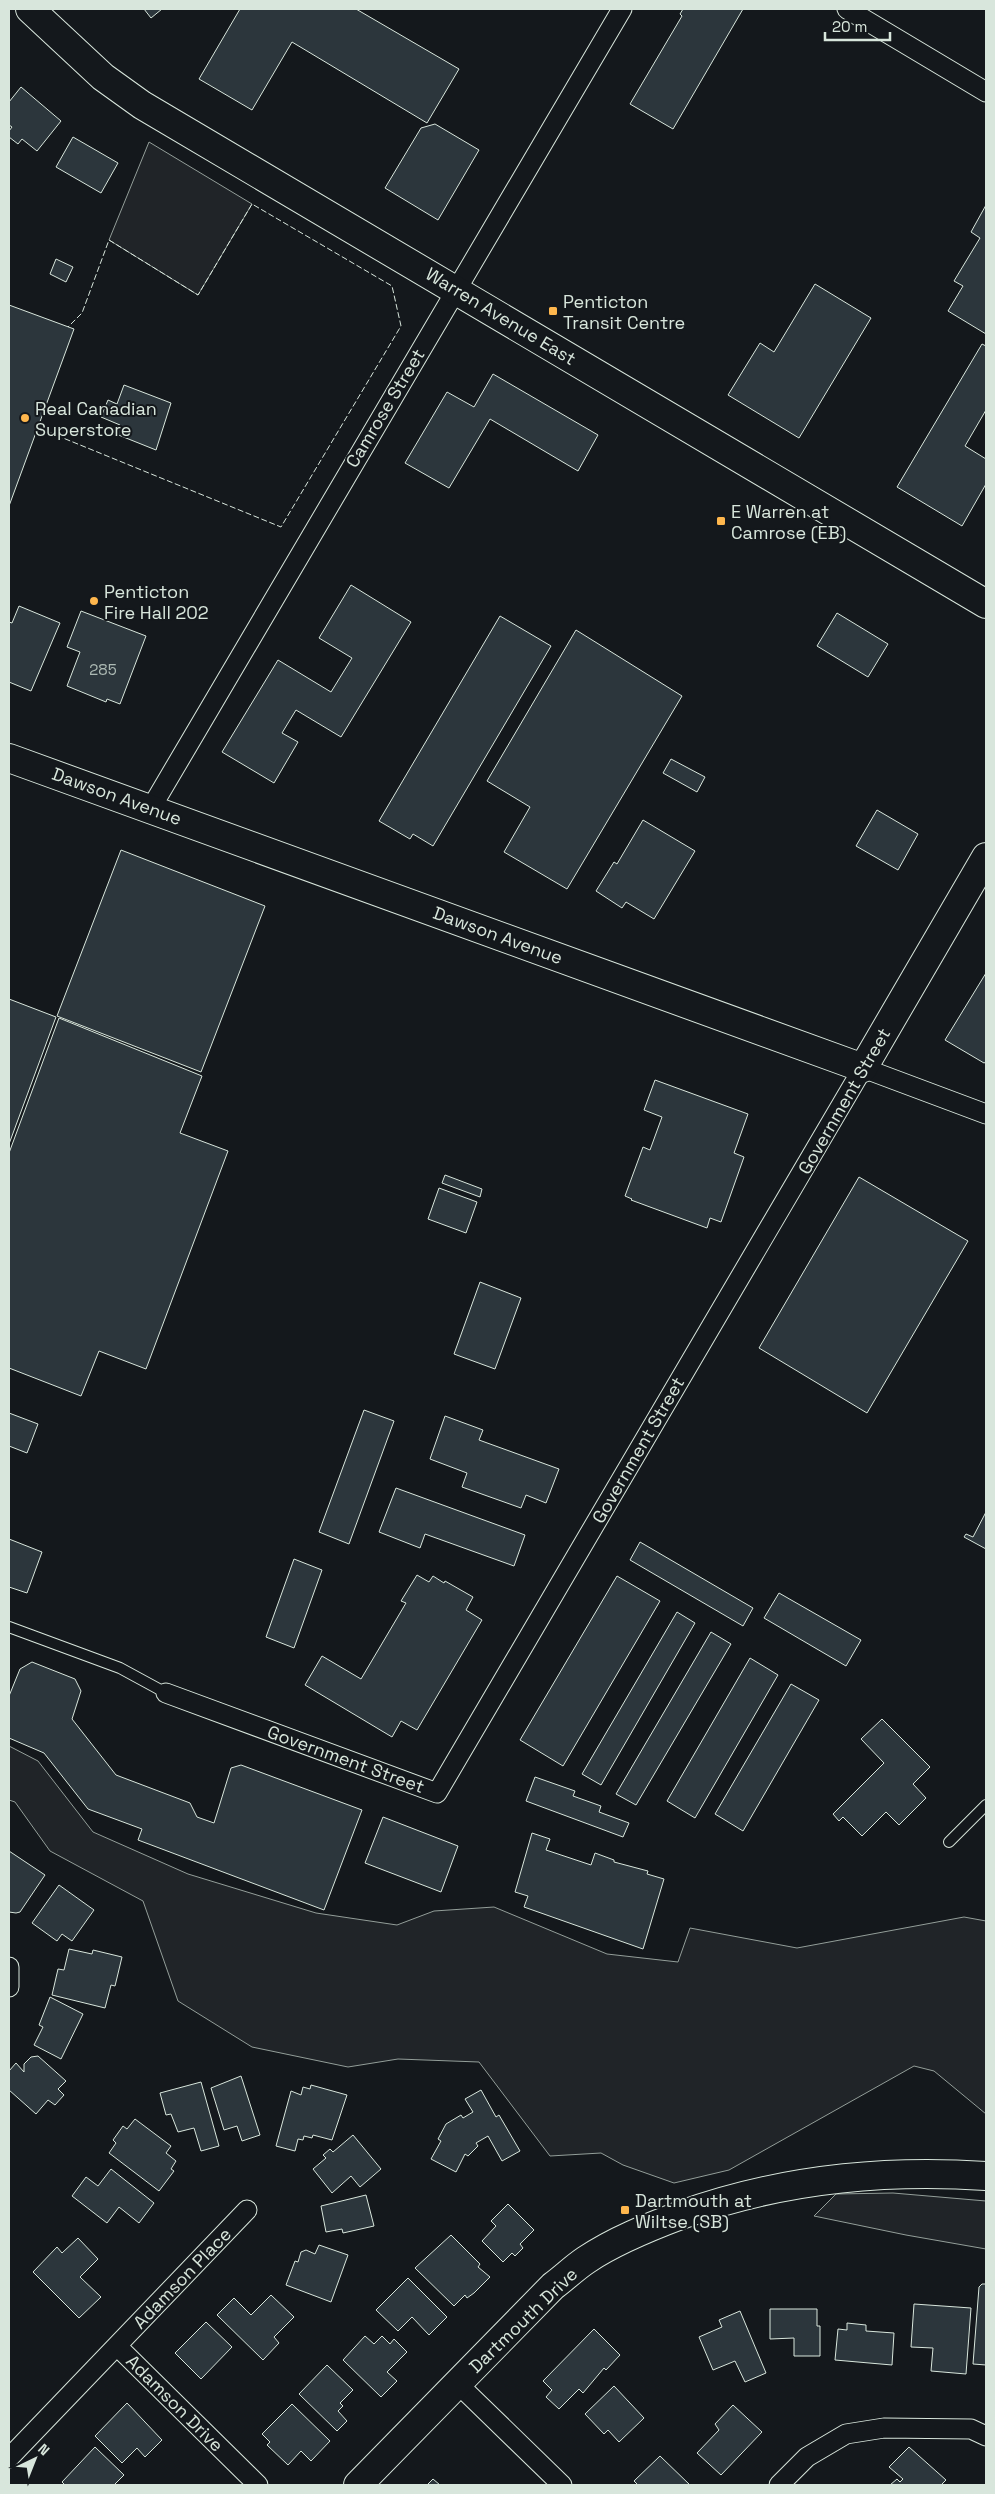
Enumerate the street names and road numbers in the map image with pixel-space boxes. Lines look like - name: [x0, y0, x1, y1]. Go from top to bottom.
- street label: Warren Avenue East: [422, 262, 580, 370]
- street label: Camrose Street: [340, 344, 430, 472]
- street label: Dawson Avenue: [49, 762, 185, 830]
- street label: Dawson Avenue: [430, 901, 566, 969]
- street label: Government Street: [793, 1024, 895, 1178]
- street label: Government Street: [587, 1373, 689, 1527]
- street label: Government Street: [264, 1720, 428, 1798]
- street label: Adamson Place: [128, 2223, 236, 2333]
- street label: Dartmouth Drive: [464, 2262, 582, 2378]
- street label: Adamson Drive: [122, 2350, 228, 2456]

